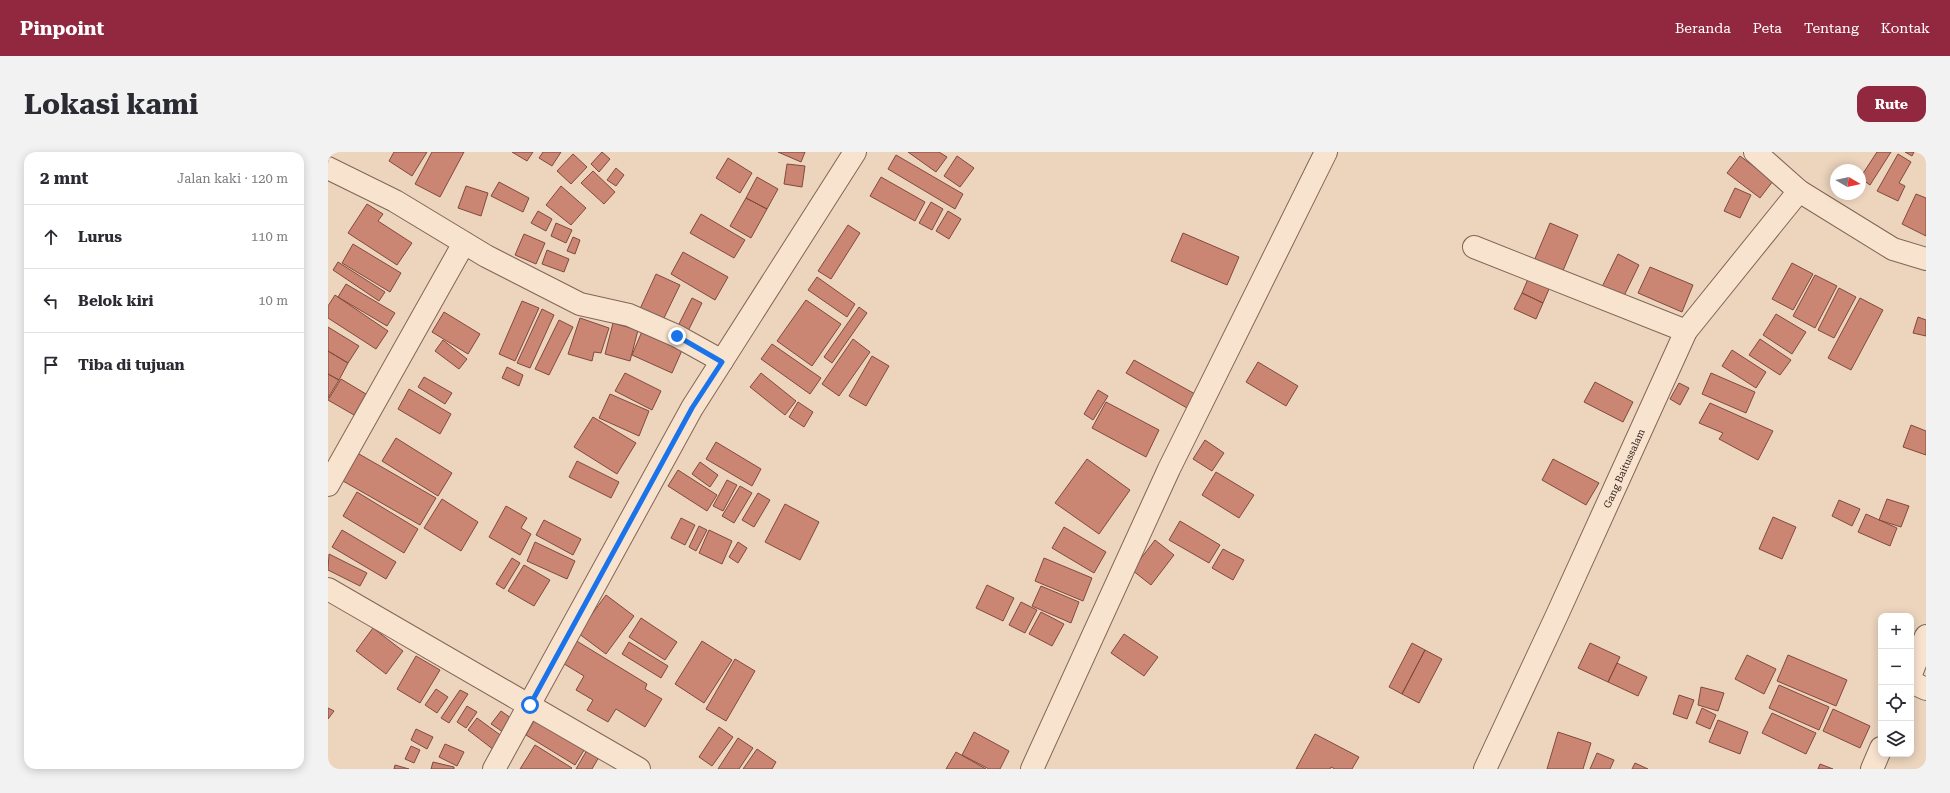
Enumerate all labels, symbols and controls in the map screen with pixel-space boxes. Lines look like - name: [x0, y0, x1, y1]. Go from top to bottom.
- text: Pinpoint: [20, 17, 104, 40]
- text: Beranda: [1675, 20, 1731, 36]
- text: Peta: [1753, 20, 1782, 36]
- text: Tentang: [1804, 20, 1859, 36]
- text: Kontak: [1881, 20, 1930, 36]
- button: Rute: [1857, 86, 1926, 122]
- text: Lokasi kami: [24, 88, 198, 121]
- north arrow: [1830, 164, 1866, 200]
- text: 2 mnt: [40, 168, 89, 188]
- text: Jalan kaki · 120 m: [177, 171, 288, 186]
- icon: ahead: [40, 226, 62, 248]
- text: Lurus: [78, 228, 122, 246]
- text: 110 m: [251, 229, 288, 244]
- icon: left: [40, 290, 62, 312]
- text: Belok kiri: [78, 292, 154, 310]
- text: 10 m: [258, 293, 288, 308]
- route end: [668, 327, 686, 345]
- icon: arrive: [40, 354, 62, 376]
- text: Tiba di tujuan: [78, 356, 185, 374]
- street label: Gang Baitussalam: [1601, 427, 1646, 510]
- map controls: [1878, 613, 1914, 757]
- button: +: [1878, 613, 1914, 649]
- button: −: [1878, 649, 1914, 685]
- button: locate: [1878, 685, 1914, 721]
- route start: [521, 696, 539, 714]
- button: layers: [1878, 721, 1914, 757]

